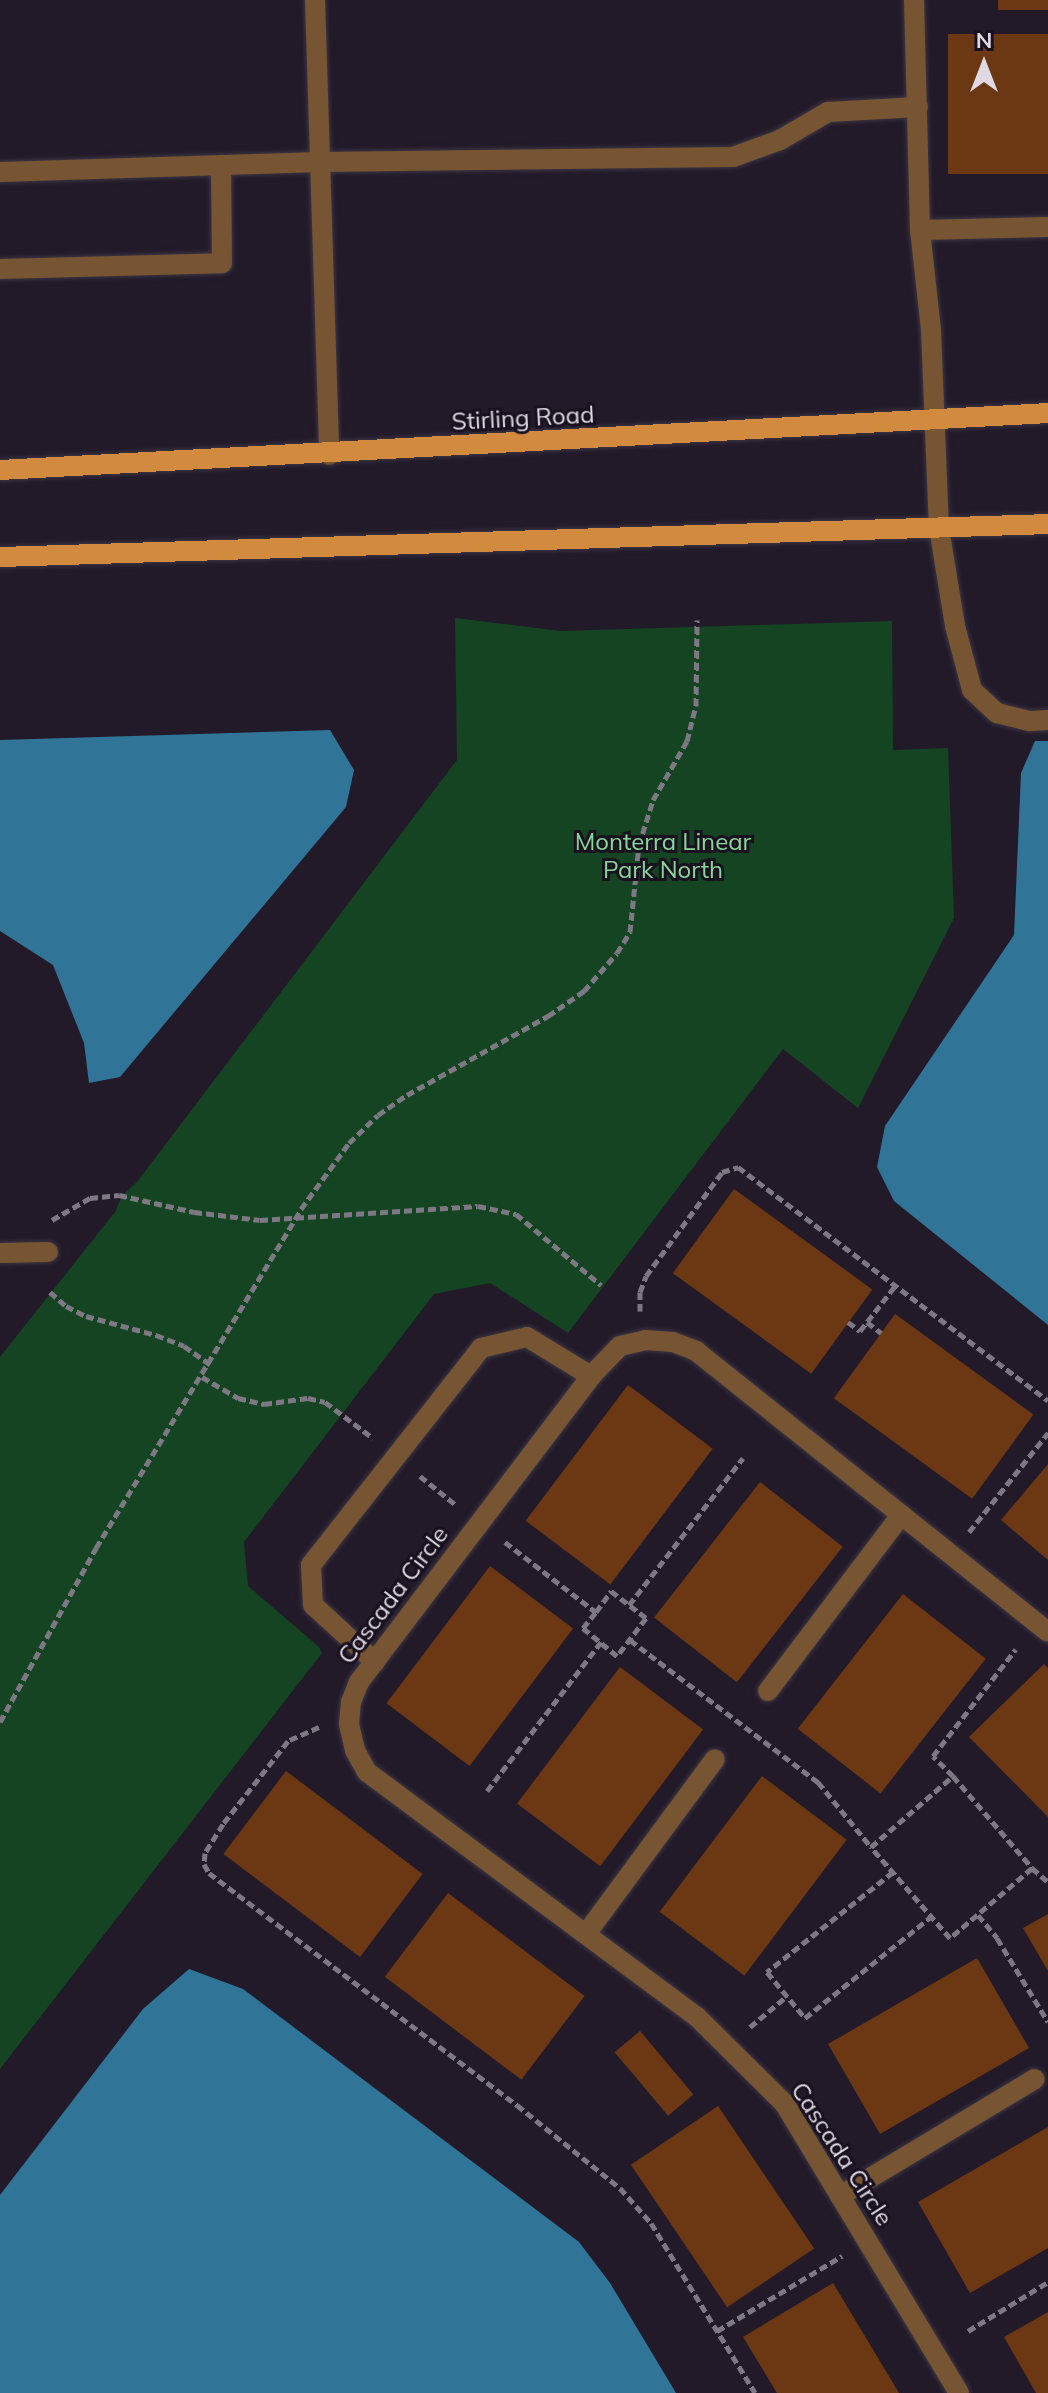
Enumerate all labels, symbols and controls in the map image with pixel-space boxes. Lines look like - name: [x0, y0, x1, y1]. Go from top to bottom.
- north arrow: [944, 24, 1024, 104]
- text: N: [976, 26, 992, 54]
- street label: Stirling Road: [451, 400, 595, 436]
- park label: Monterra Linear Park North: [575, 828, 751, 884]
- street label: Cascada Circle: [332, 1520, 454, 1670]
- street label: Cascada Circle: [785, 2077, 899, 2231]

